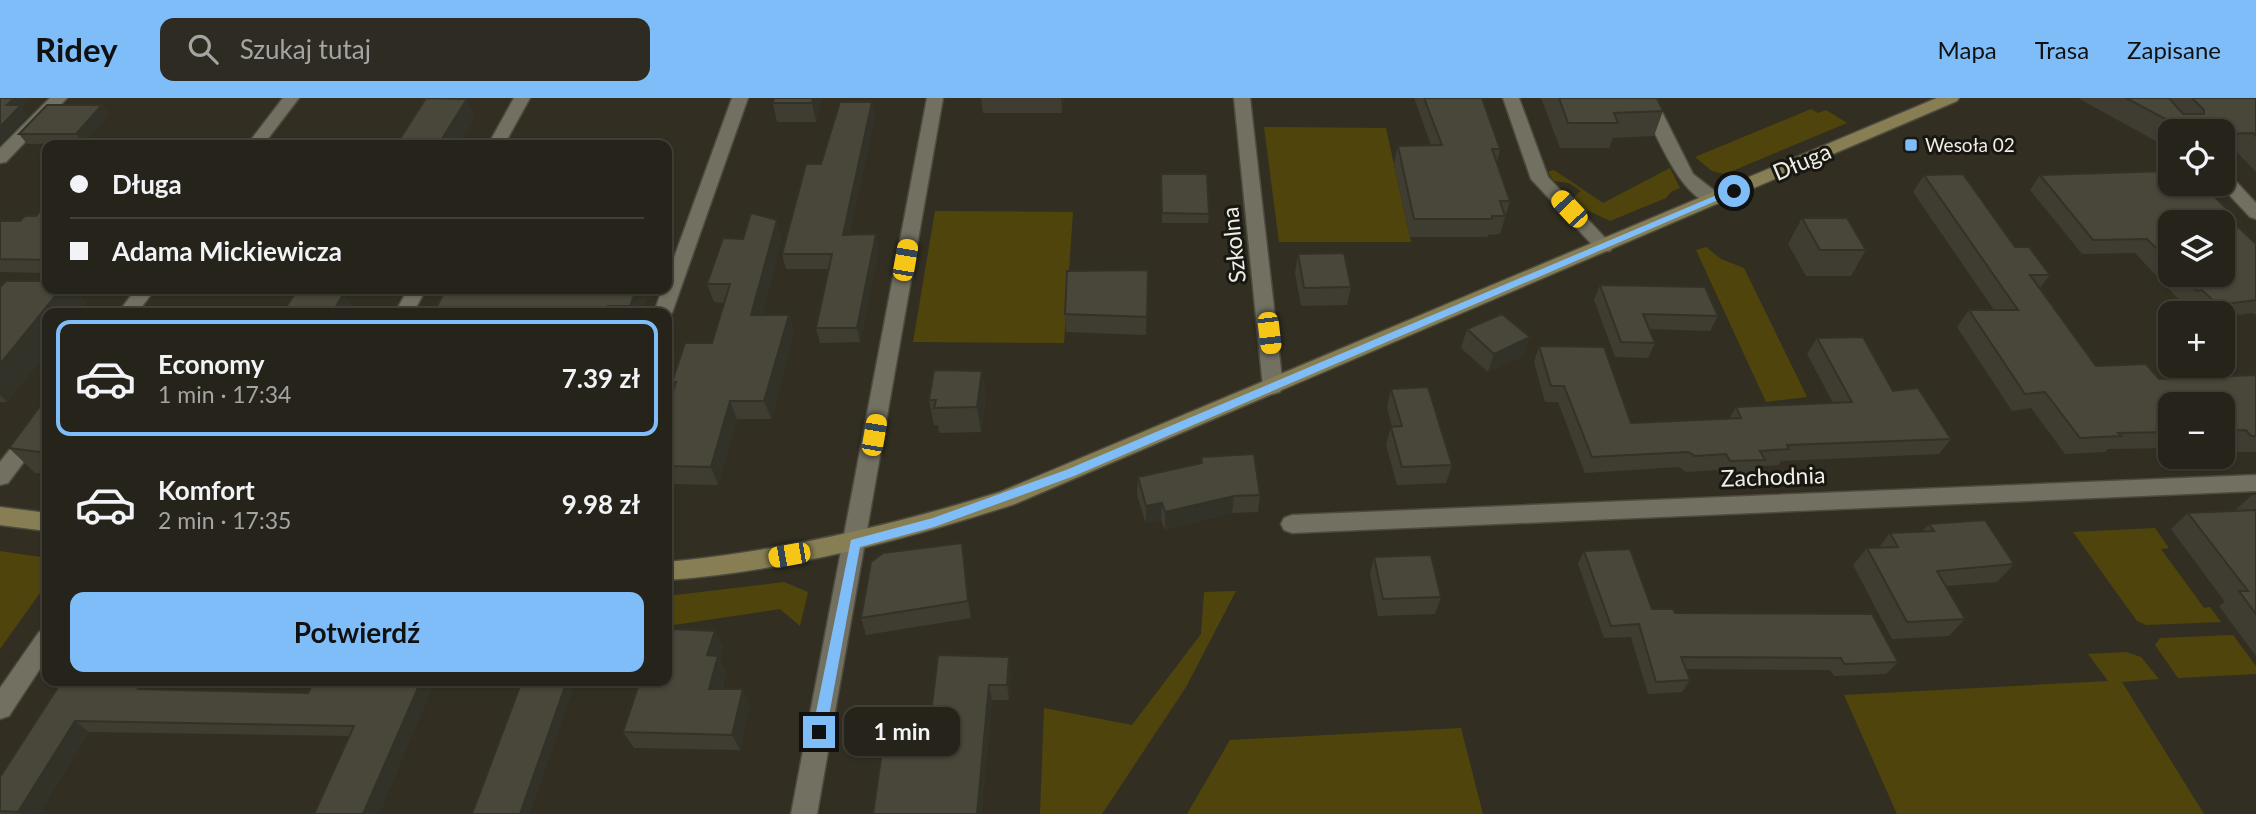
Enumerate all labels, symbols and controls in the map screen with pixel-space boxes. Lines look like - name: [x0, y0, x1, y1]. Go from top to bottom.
- search box: [160, 18, 650, 81]
- text: Ridey: [35, 29, 118, 69]
- icon: search: [184, 30, 222, 68]
- text: Szukaj tutaj: [240, 33, 371, 65]
- text: Mapa: [1938, 35, 1997, 64]
- text: Trasa: [2035, 35, 2089, 64]
- text: Zapisane: [2127, 35, 2221, 64]
- map controls: [2158, 119, 2235, 469]
- button: locate: [2158, 119, 2235, 196]
- place label: Wesoła 02: [1925, 133, 2015, 156]
- street label: Długa: [1768, 136, 1835, 186]
- marker: Wesoła 02: [1903, 137, 1919, 153]
- text: Długa: [112, 168, 182, 200]
- route start: [1718, 175, 1750, 207]
- car: [1547, 186, 1592, 232]
- street label: Szkolna: [1215, 206, 1251, 284]
- button: layers: [2158, 210, 2235, 287]
- text: Adama Mickiewicza: [112, 235, 342, 267]
- car: [892, 237, 919, 283]
- button: +: [2158, 301, 2235, 378]
- car: [1257, 311, 1282, 355]
- icon: car: [74, 347, 137, 410]
- text: Economy: [158, 348, 264, 380]
- text: 7.39 zł: [562, 362, 640, 394]
- text: 1 min · 17:34: [158, 380, 291, 408]
- button: −: [2158, 392, 2235, 469]
- car: [861, 412, 888, 458]
- street label: Zachodnia: [1720, 460, 1826, 492]
- icon: car: [74, 473, 137, 536]
- text: Komfort: [158, 474, 255, 506]
- text: 9.98 zł: [562, 488, 640, 520]
- text: 2 min · 17:35: [158, 506, 291, 534]
- car: [767, 541, 812, 569]
- button: Potwierdź: [70, 592, 644, 672]
- callout: 1 min: [844, 708, 959, 756]
- route end: [803, 716, 835, 748]
- text: 1 min: [873, 717, 931, 745]

